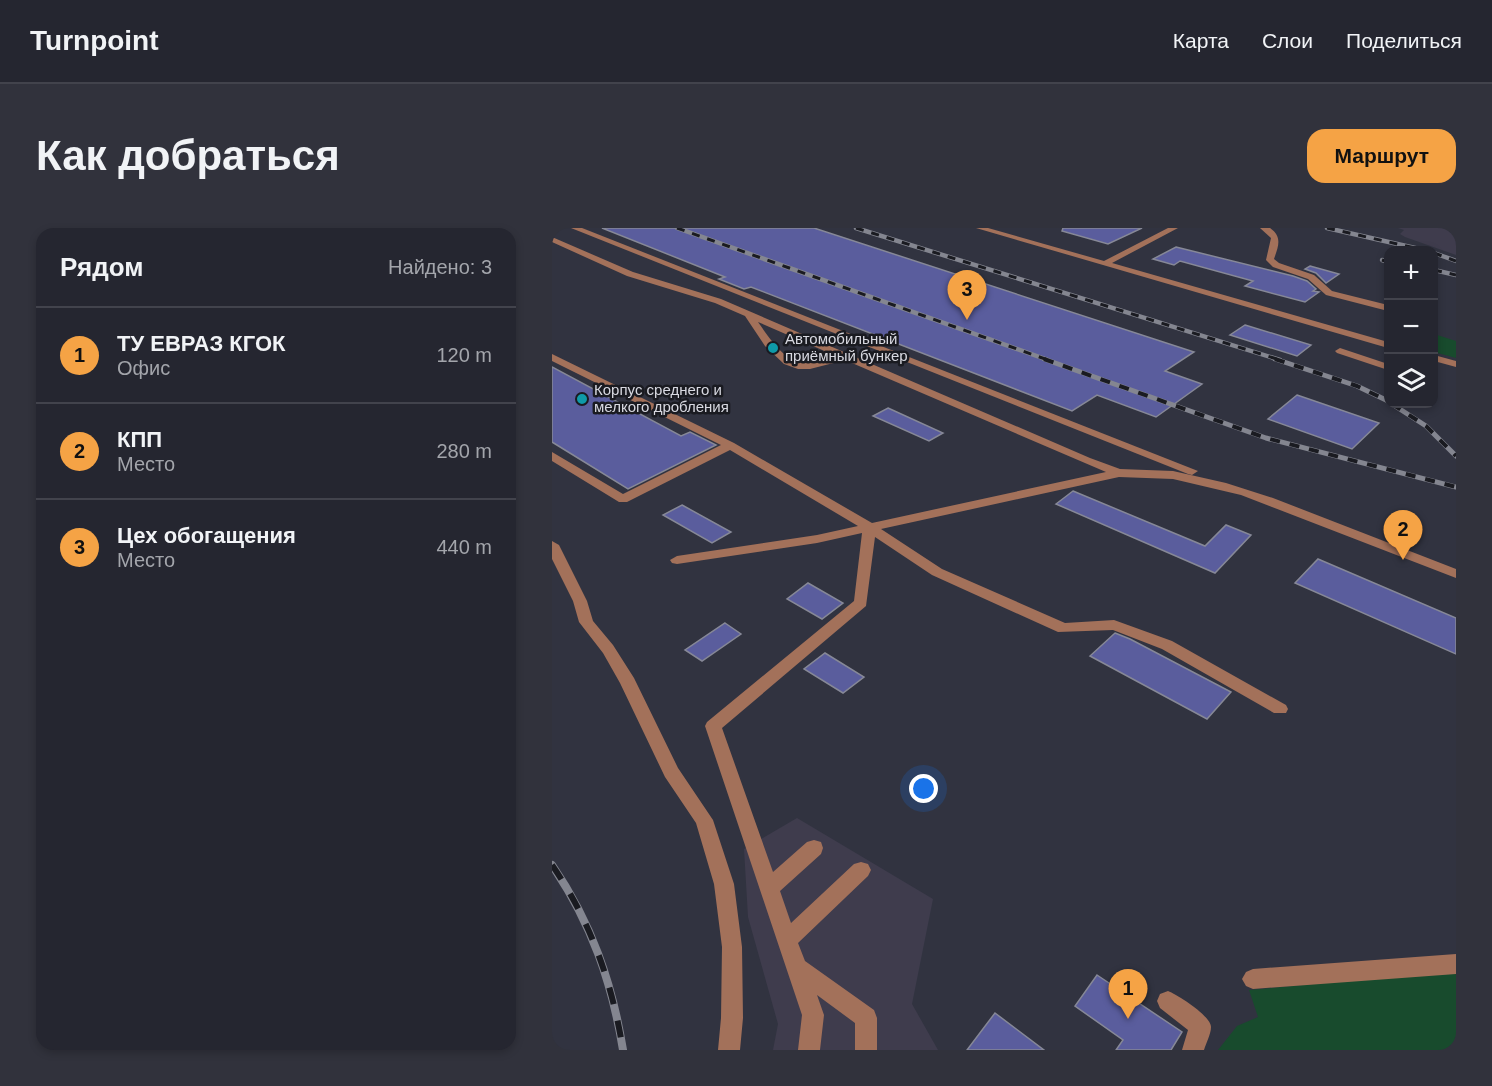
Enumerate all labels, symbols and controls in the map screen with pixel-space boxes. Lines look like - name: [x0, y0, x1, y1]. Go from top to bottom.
- text: Turnpoint: [30, 25, 159, 56]
- text: Карта: [1173, 29, 1229, 52]
- text: Слои: [1262, 29, 1313, 52]
- text: Поделиться: [1346, 29, 1462, 52]
- button: Маршрут: [1307, 129, 1456, 183]
- text: Как добраться: [36, 132, 340, 179]
- map controls: [1384, 246, 1438, 408]
- button: +: [1384, 246, 1438, 300]
- text: Рядом: [60, 252, 143, 282]
- text: Найдено: 3: [388, 256, 492, 278]
- pin: 3: [948, 270, 986, 320]
- button: −: [1384, 300, 1438, 354]
- place label: Автомобильный приёмный бункер: [785, 330, 908, 364]
- text: ТУ ЕВРАЗ КГОК: [117, 331, 285, 356]
- marker: Автомобильный приёмный бункер: [766, 341, 780, 355]
- text: 1: [74, 344, 85, 366]
- text: 120 m: [436, 344, 492, 366]
- button: layers: [1384, 354, 1438, 408]
- text: Офис: [117, 357, 170, 379]
- place label: Корпус среднего и мелкого дробления: [594, 381, 729, 415]
- marker: Корпус среднего и мелкого дробления: [575, 392, 589, 406]
- text: КПП: [117, 427, 162, 452]
- text: 2: [74, 440, 85, 462]
- text: 280 m: [436, 440, 492, 462]
- text: Место: [117, 453, 175, 475]
- pin: 2: [1384, 510, 1422, 560]
- text: Цех обогащения: [117, 523, 296, 548]
- text: 3: [74, 536, 85, 558]
- text: 440 m: [436, 536, 492, 558]
- text: Место: [117, 549, 175, 571]
- your location: [909, 774, 938, 803]
- pin: 1: [1108, 970, 1148, 1019]

